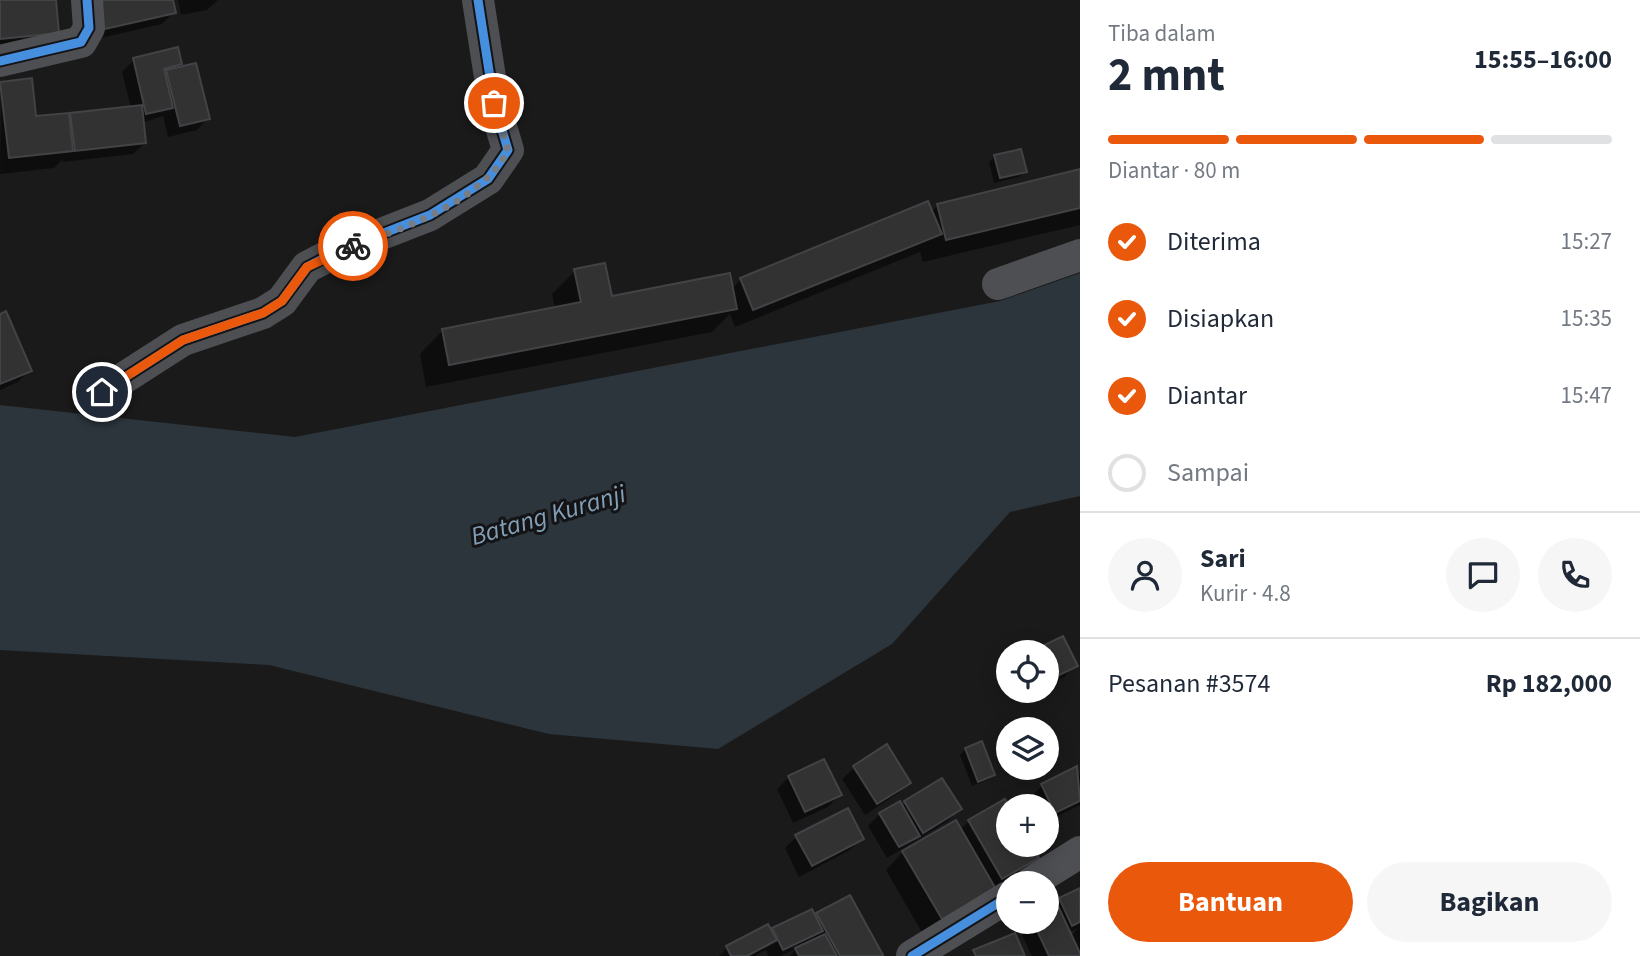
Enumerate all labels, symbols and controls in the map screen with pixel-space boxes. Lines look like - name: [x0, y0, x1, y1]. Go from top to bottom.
- text: Tiba dalam: [1108, 17, 1215, 50]
- text: 15:55–16:00: [1474, 41, 1612, 78]
- text: 2 mnt: [1108, 43, 1225, 108]
- pin: [464, 73, 524, 133]
- icon: bag: [475, 84, 513, 122]
- text: Diantar · 80 m: [1108, 154, 1240, 187]
- courier: [318, 211, 388, 281]
- icon: check: [1108, 223, 1146, 261]
- text: Diterima: [1167, 223, 1261, 260]
- text: 15:27: [1561, 225, 1612, 258]
- icon: bike: [334, 227, 372, 265]
- icon: check: [1108, 300, 1146, 338]
- text: Disiapkan: [1167, 300, 1274, 337]
- text: 15:35: [1561, 302, 1612, 335]
- pin: [72, 362, 132, 422]
- icon: home: [83, 373, 121, 411]
- icon: check: [1108, 377, 1146, 415]
- text: Diantar: [1167, 377, 1247, 414]
- text: 15:47: [1561, 379, 1612, 412]
- text: Sampai: [1167, 454, 1249, 491]
- water label: Batang Kuranji: [466, 475, 631, 555]
- button: person: [1108, 538, 1182, 612]
- button: chat: [1446, 538, 1520, 612]
- button: phone: [1538, 538, 1612, 612]
- text: Sari: [1200, 540, 1246, 577]
- text: Kurir · 4.8: [1200, 577, 1291, 610]
- map controls: [996, 640, 1059, 934]
- button: locate: [996, 640, 1059, 703]
- text: Pesanan #3574: [1108, 665, 1270, 702]
- text: Rp 182,000: [1486, 665, 1612, 702]
- button: layers: [996, 717, 1059, 780]
- button: +: [996, 794, 1059, 857]
- button: Bantuan: [1108, 862, 1353, 942]
- button: Bagikan: [1367, 862, 1612, 942]
- button: −: [996, 871, 1059, 934]

